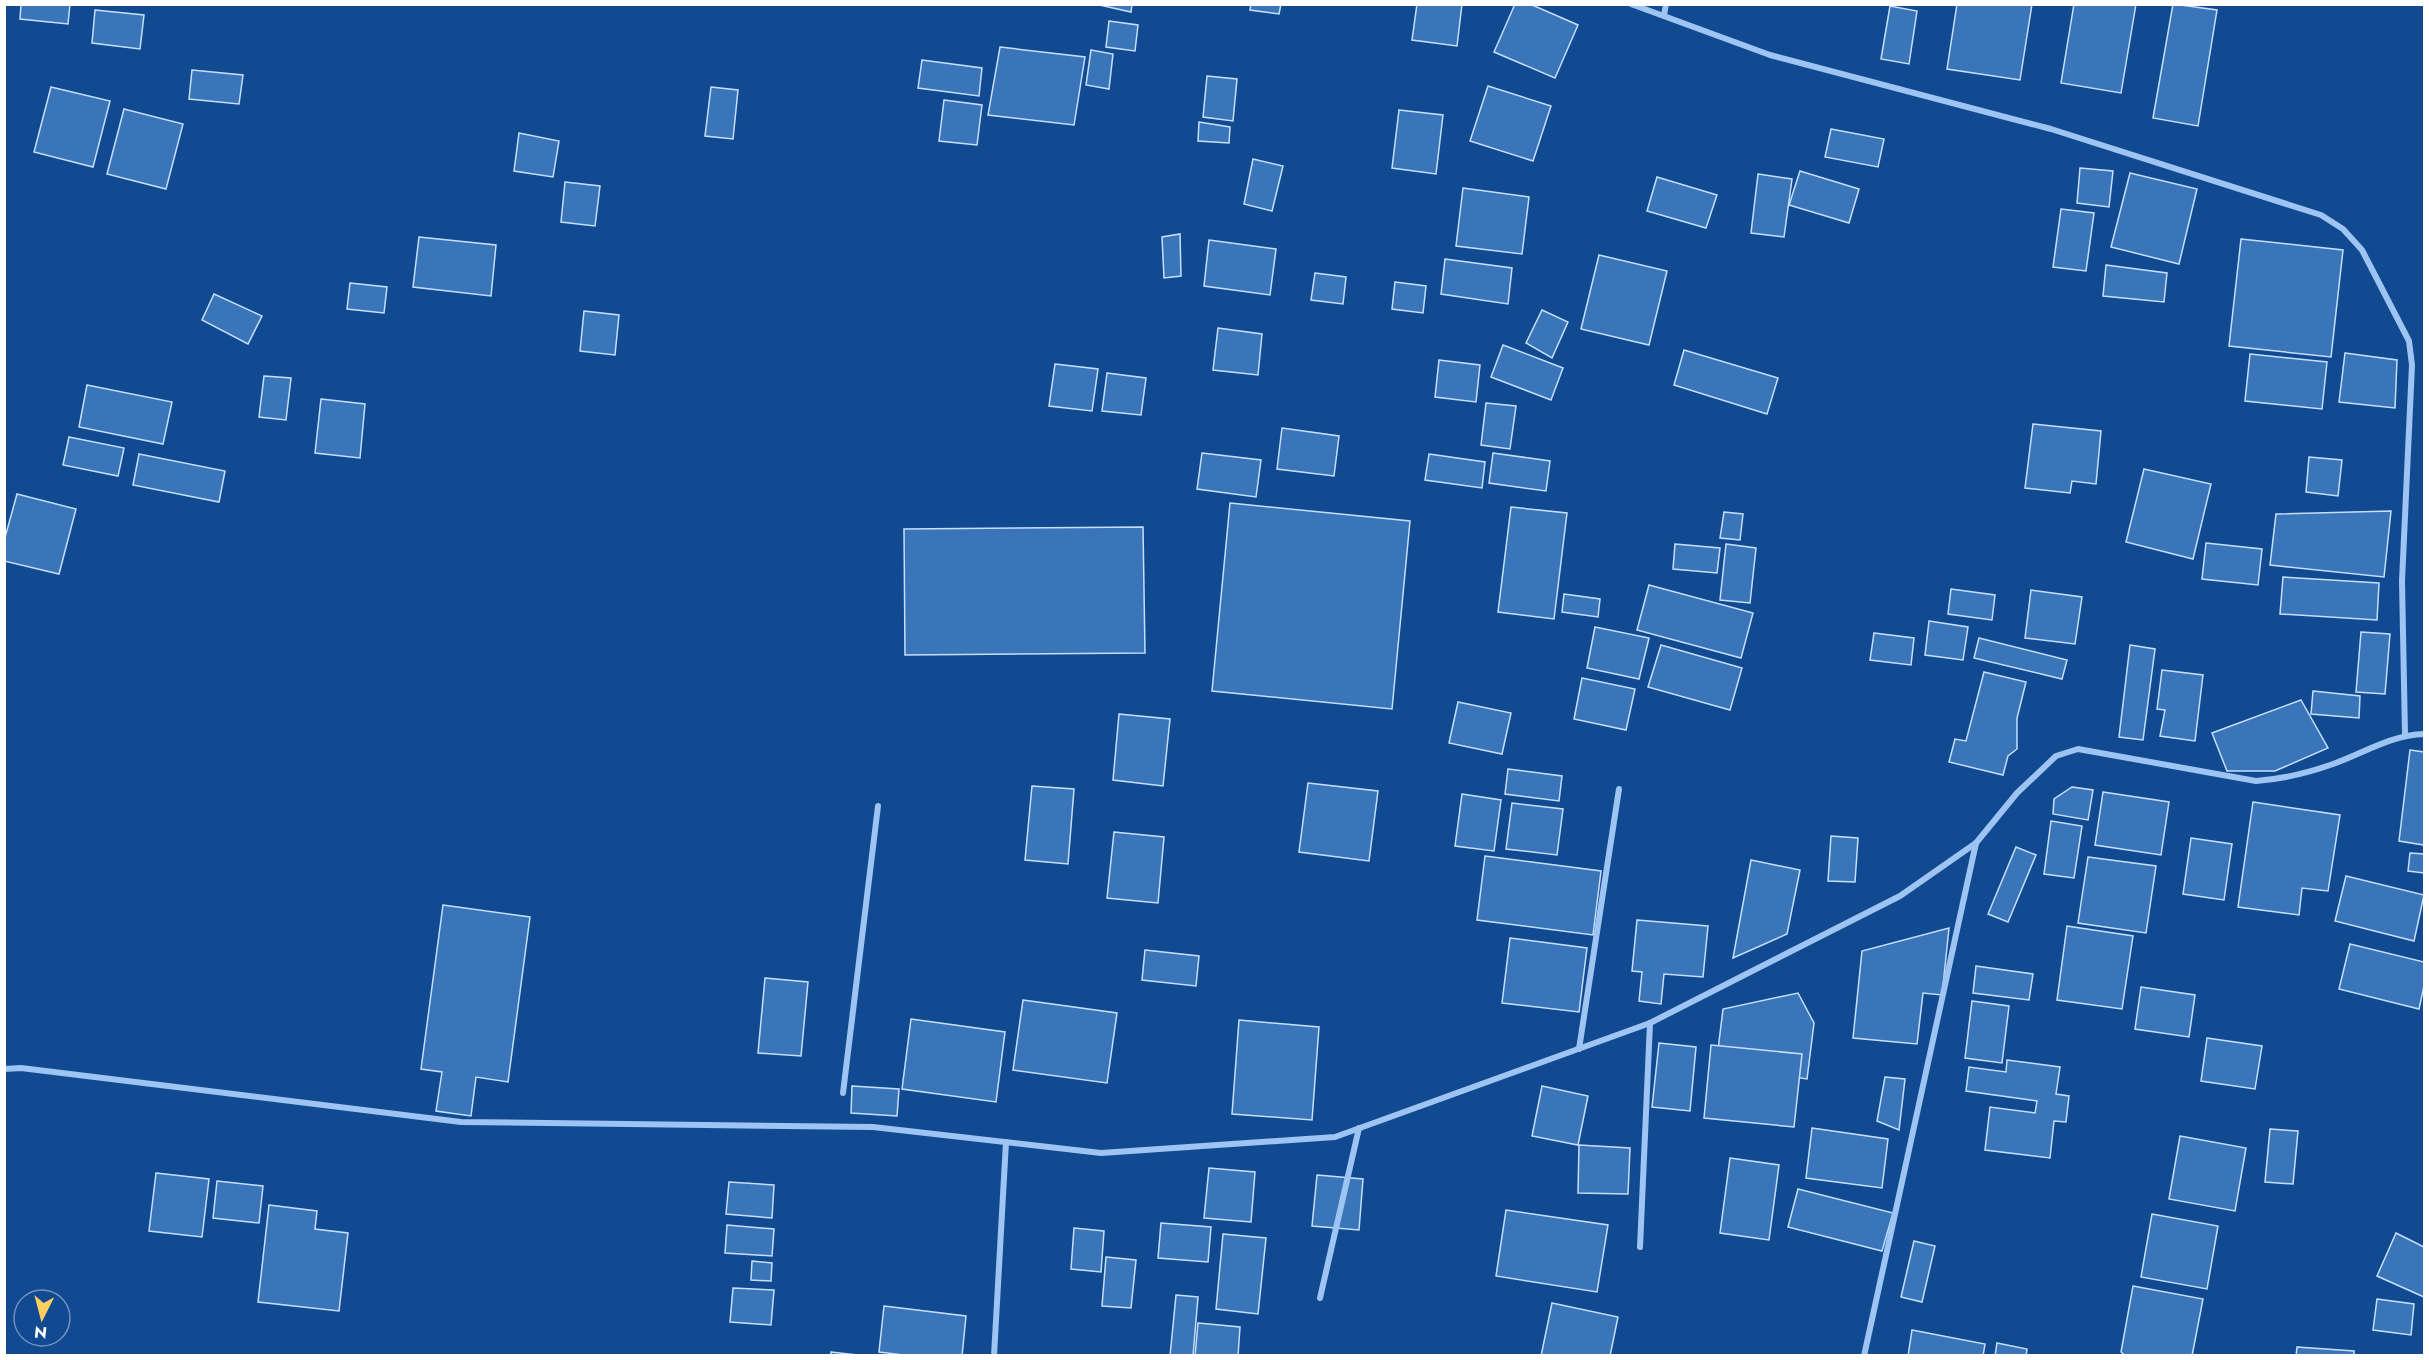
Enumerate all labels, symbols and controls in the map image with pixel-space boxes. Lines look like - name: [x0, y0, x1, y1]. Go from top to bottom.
- north arrow: [12, 1288, 72, 1348]
- text: N: [33, 1320, 48, 1345]

